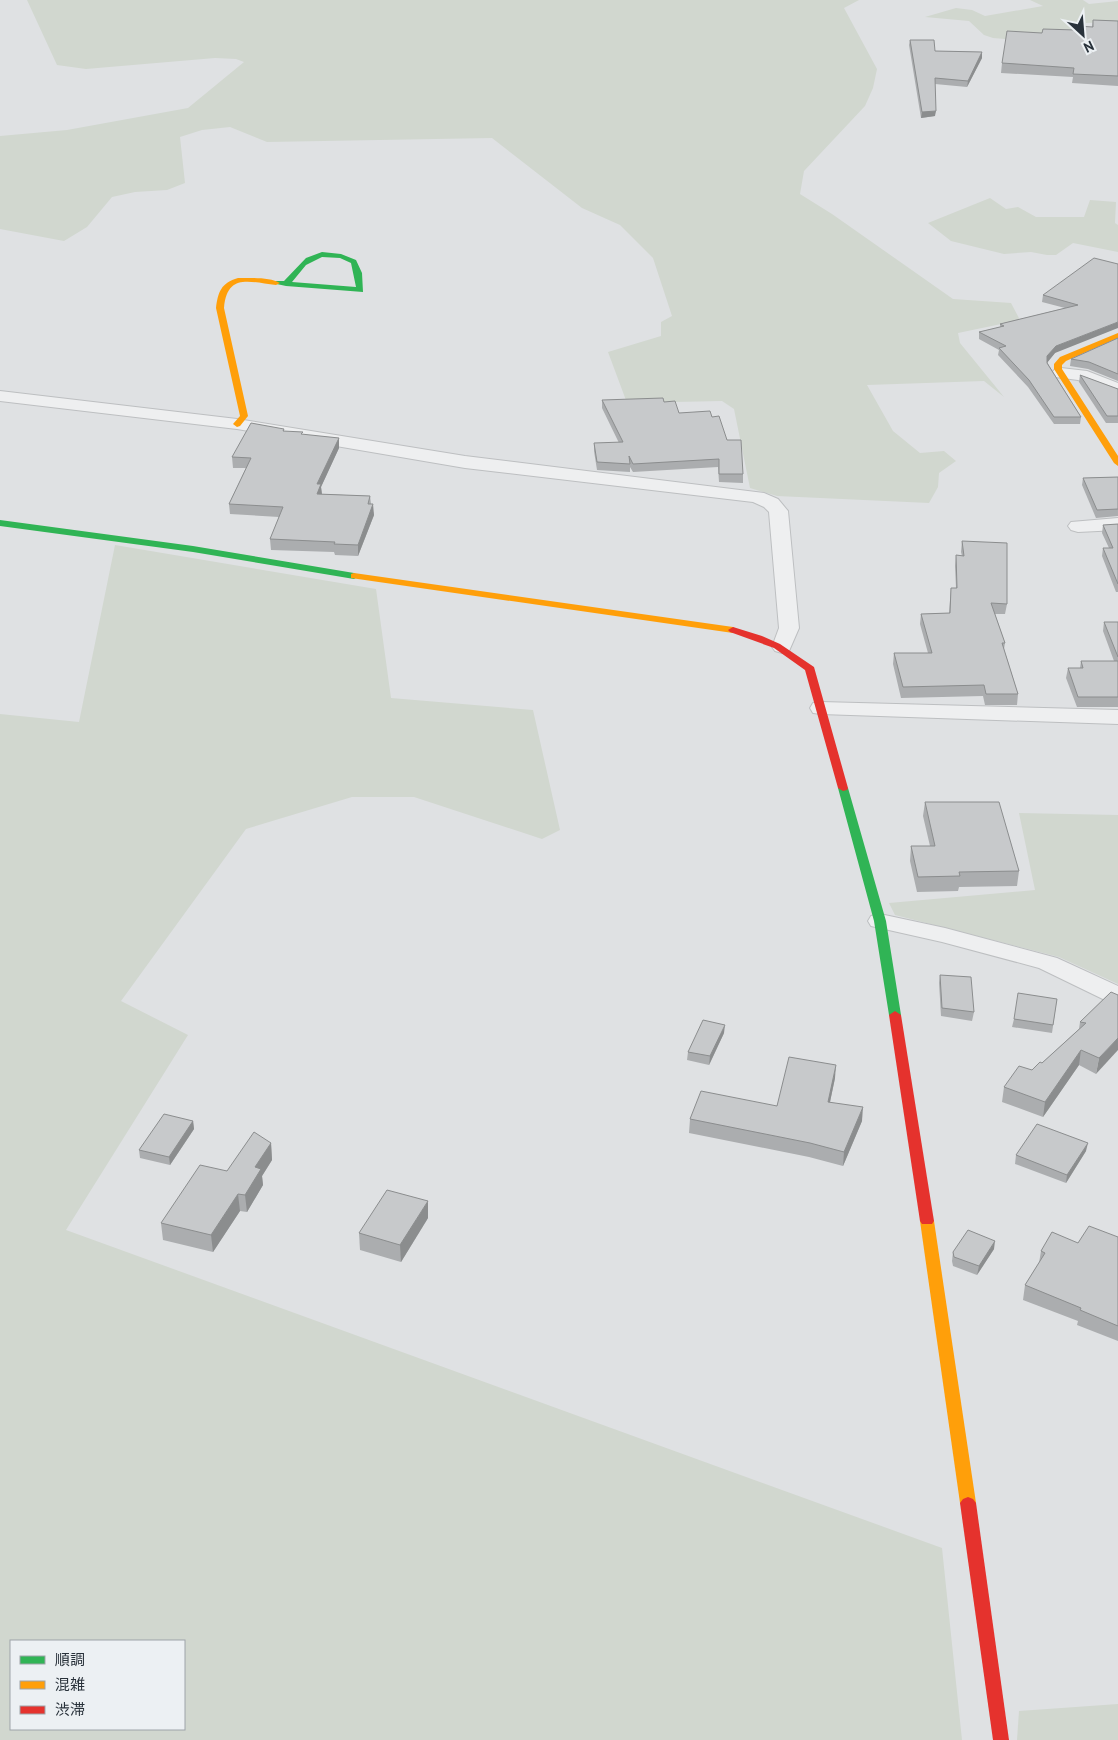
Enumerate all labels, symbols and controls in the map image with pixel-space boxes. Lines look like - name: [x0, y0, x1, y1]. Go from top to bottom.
- north arrow: [1058, 10, 1108, 60]
- text: N: [1081, 37, 1097, 57]
- legend: [10, 1640, 185, 1730]
- text: 順調: [55, 1650, 85, 1669]
- text: 混雑: [55, 1675, 85, 1694]
- text: 渋滞: [55, 1700, 85, 1719]

